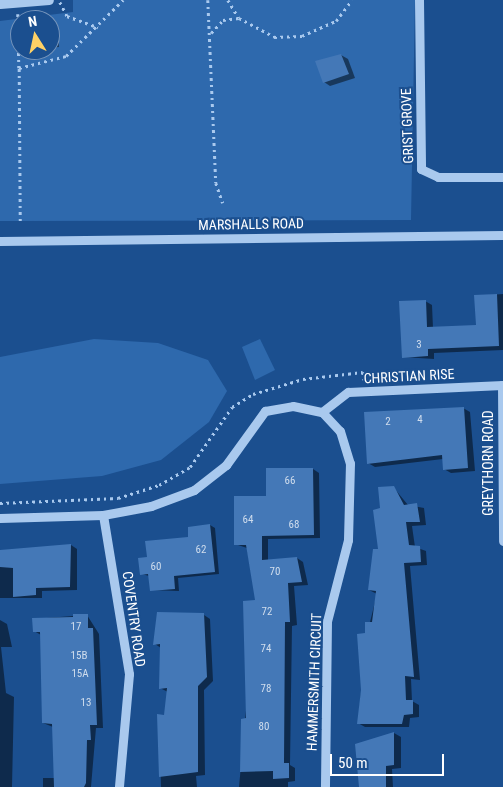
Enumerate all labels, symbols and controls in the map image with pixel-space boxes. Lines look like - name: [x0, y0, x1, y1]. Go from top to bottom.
- north arrow: [10, 10, 60, 60]
- text: N: [27, 13, 38, 30]
- street label: GRIST GROVE: [397, 88, 417, 164]
- street label: MARSHALLS ROAD: [198, 215, 304, 233]
- house number: 3: [416, 338, 422, 352]
- street label: CHRISTIAN RISE: [363, 365, 455, 387]
- street label: GREYTHORN ROAD: [480, 410, 496, 516]
- house number: 4: [417, 413, 423, 427]
- house number: 2: [385, 415, 391, 429]
- house number: 66: [285, 474, 295, 488]
- house number: 64: [243, 513, 253, 527]
- house number: 68: [289, 518, 299, 532]
- house number: 62: [196, 543, 206, 557]
- house number: 60: [151, 560, 161, 574]
- house number: 70: [270, 565, 280, 579]
- street label: COVENTRY ROAD: [119, 570, 149, 668]
- house number: 72: [262, 605, 272, 619]
- street label: HAMMERSMITH CIRCUIT: [303, 613, 325, 751]
- house number: 17: [71, 620, 81, 634]
- house number: 74: [261, 642, 271, 656]
- house number: 15B: [71, 649, 87, 663]
- house number: 15A: [71, 667, 89, 681]
- house number: 78: [261, 682, 271, 696]
- house number: 13: [81, 696, 91, 710]
- house number: 80: [259, 720, 269, 734]
- scale bar: [333, 744, 447, 776]
- text: 50 m: [338, 754, 368, 772]

